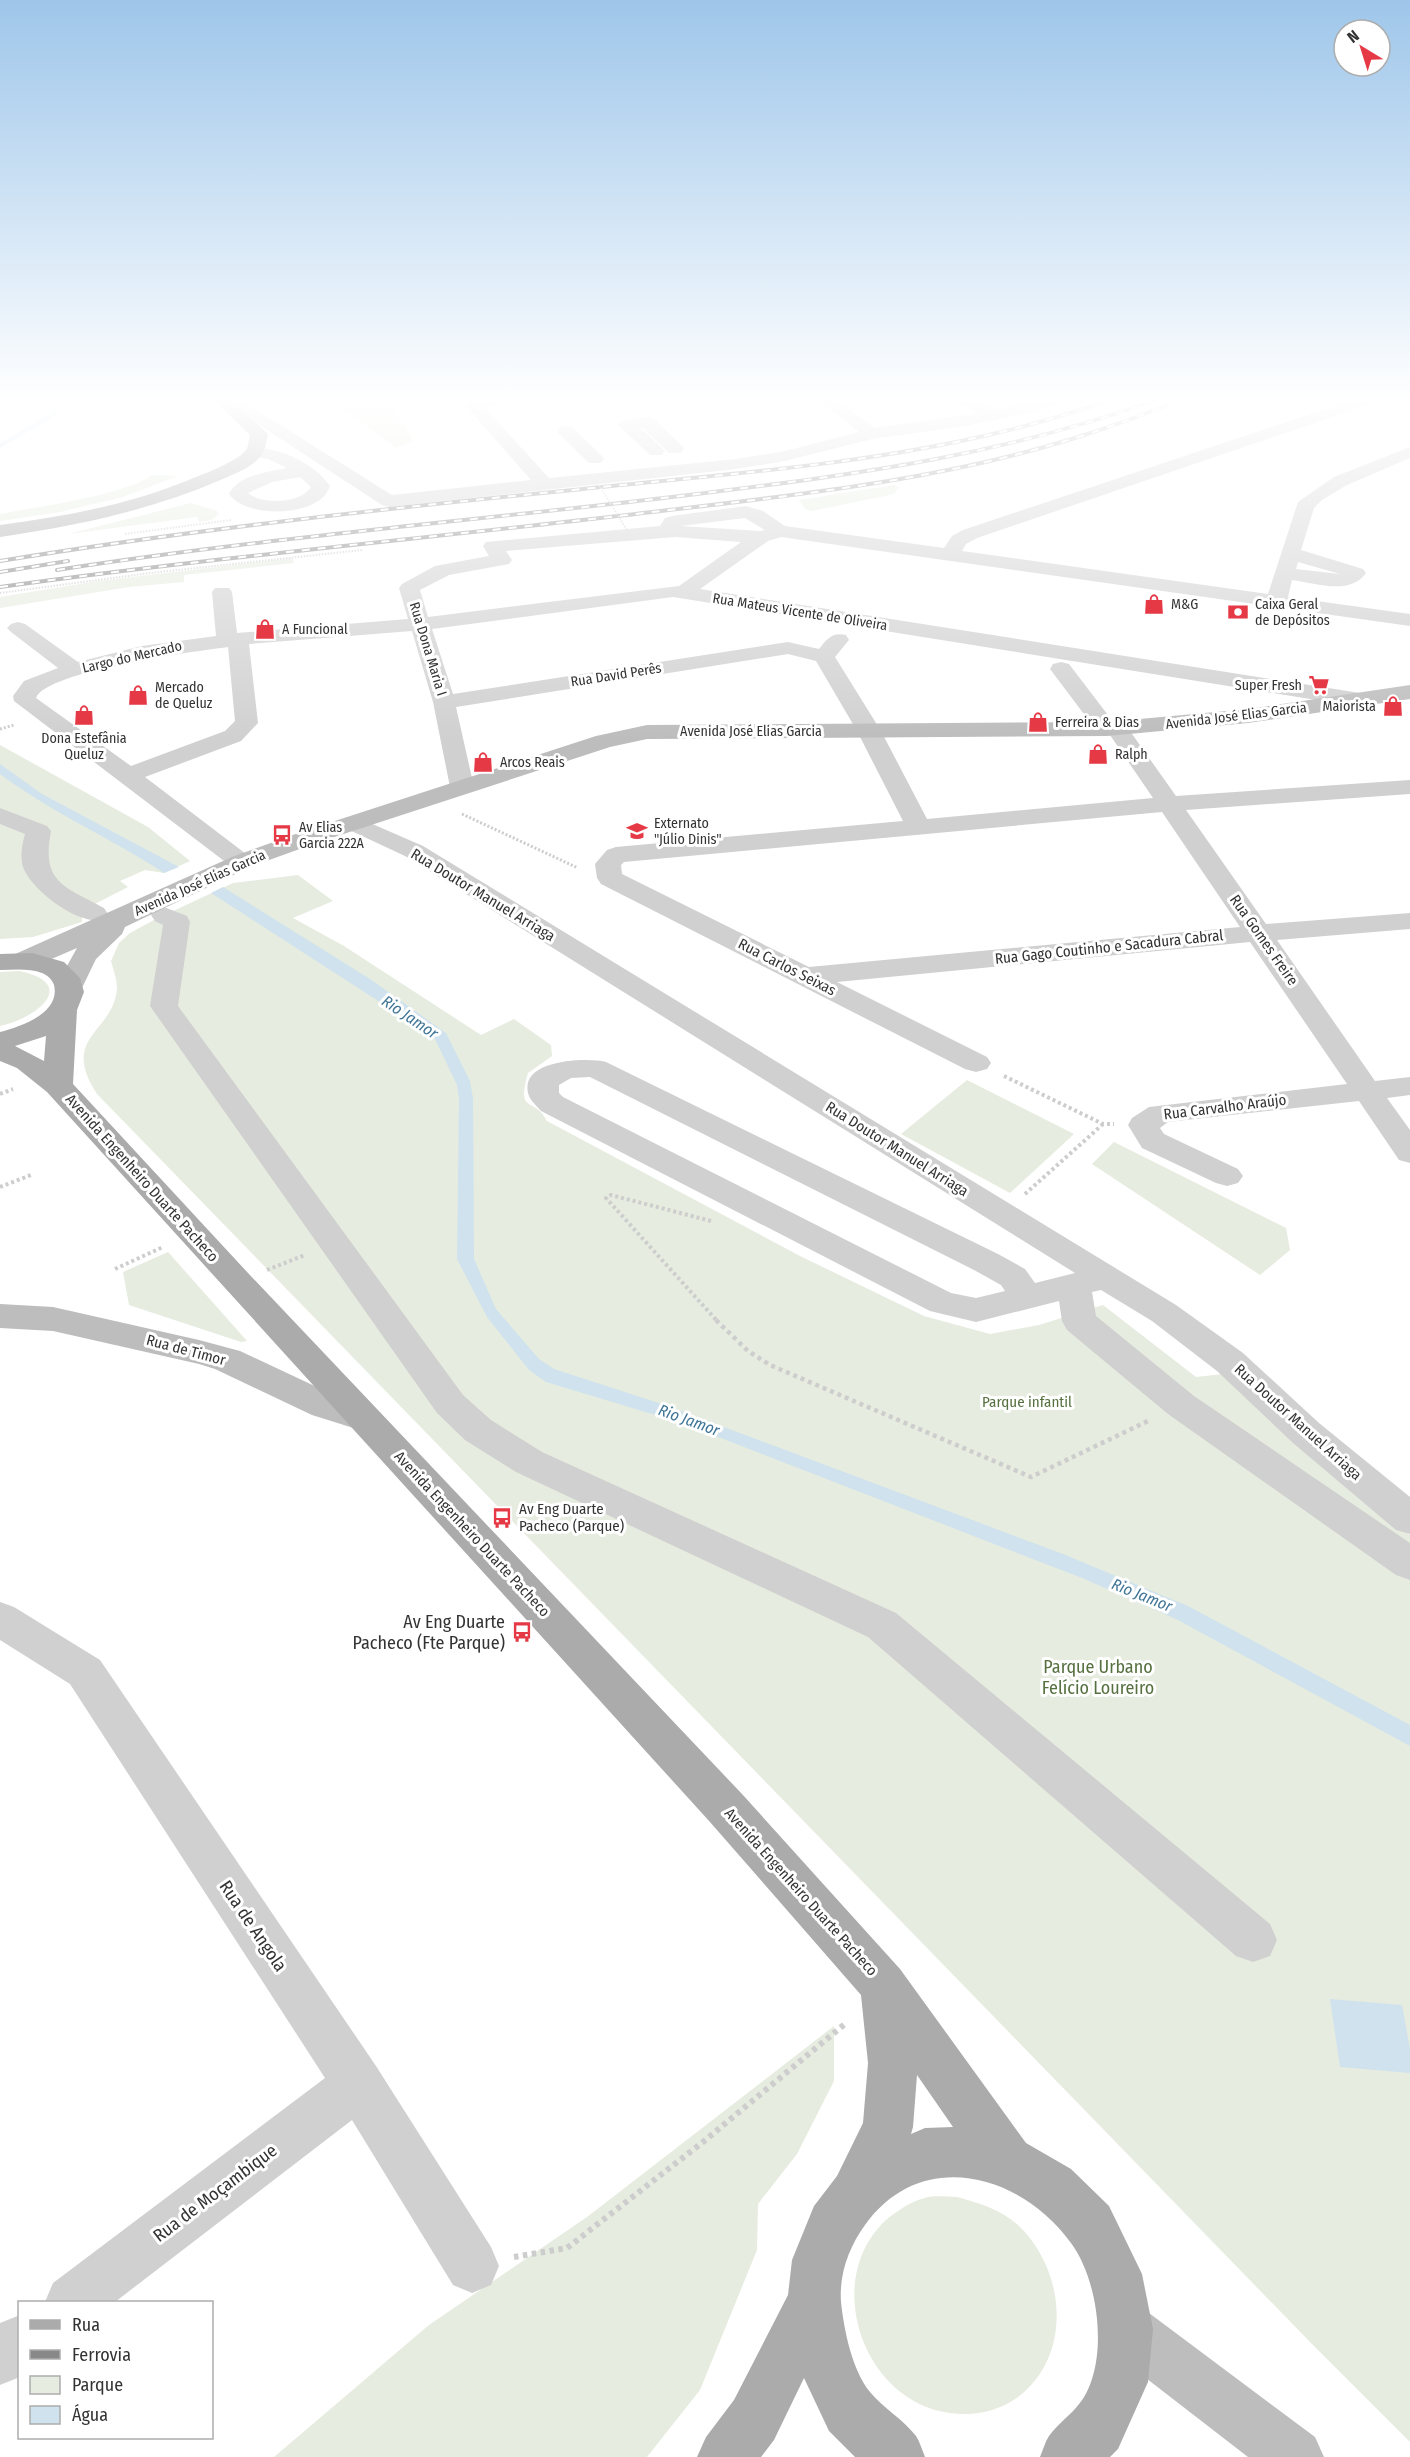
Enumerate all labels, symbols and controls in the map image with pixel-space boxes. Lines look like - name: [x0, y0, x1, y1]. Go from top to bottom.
- north arrow: [1332, 18, 1392, 78]
- text: N: [1343, 26, 1363, 47]
- street label: Rua Mateus Vicente de Oliveira: [711, 590, 889, 634]
- shop icon: M&G: [1142, 592, 1166, 616]
- place label: M&G: [1171, 596, 1198, 613]
- place label: Caixa Geral de Depósitos: [1255, 596, 1330, 629]
- street label: Rua Dona Maria I: [406, 600, 450, 698]
- bank icon: Caixa Geral de Depósitos: [1226, 600, 1250, 624]
- shop icon: A Funcional: [253, 617, 277, 641]
- place label: A Funcional: [282, 621, 348, 638]
- street label: Largo do Mercado: [81, 637, 183, 677]
- street label: Rua David Perês: [569, 659, 663, 691]
- supermarket icon: Super Fresh: [1307, 673, 1331, 697]
- place label: Super Fresh: [1235, 677, 1302, 694]
- place label: Mercado de Queluz: [155, 679, 213, 712]
- shop icon: Mercado de Queluz: [126, 683, 150, 707]
- shop icon: Maiorista: [1381, 694, 1405, 718]
- place label: Maiorista: [1323, 698, 1376, 715]
- street label: Avenida José Elias Garcia: [1165, 699, 1308, 733]
- shop icon: Dona Estefânia Queluz: [72, 703, 96, 727]
- shop icon: Ferreira & Dias: [1026, 710, 1050, 734]
- place label: Ferreira & Dias: [1055, 714, 1139, 731]
- street label: Avenida José Elias Garcia: [680, 723, 822, 740]
- place label: Dona Estefânia Queluz: [41, 730, 127, 763]
- shop icon: Ralph: [1086, 742, 1110, 766]
- place label: Ralph: [1115, 746, 1148, 763]
- shop icon: Arcos Reais: [471, 750, 495, 774]
- place label: Arcos Reais: [500, 754, 565, 771]
- place label: Externato "Júlio Dinis": [654, 815, 722, 848]
- place label: Av Elias Garcia 222A: [299, 819, 365, 852]
- school or university icon: Externato "Júlio Dinis": [625, 819, 649, 843]
- bus stop icon: Av Elias Garcia 222A: [270, 823, 294, 847]
- street label: Rua Doutor Manuel Arriaga: [408, 845, 558, 945]
- street label: Avenida José Elias Garcia: [132, 846, 268, 920]
- street label: Rua Gomes Freire: [1226, 891, 1302, 989]
- street label: Rua Gago Coutinho e Sacadura Cabral: [994, 926, 1224, 968]
- street label: Rua Carlos Seixas: [735, 935, 839, 999]
- water label: Rio Jamor: [378, 991, 442, 1043]
- street label: Avenida Engenheiro Duarte Pacheco: [62, 1090, 222, 1266]
- street label: Rua Carvalho Araújo: [1163, 1091, 1287, 1123]
- street label: Rua Doutor Manuel Arriaga: [822, 1098, 972, 1200]
- street label: Rua de Timor: [144, 1331, 228, 1369]
- street label: Rua Doutor Manuel Arriaga: [1231, 1360, 1365, 1484]
- park label: Parque infantil: [982, 1393, 1072, 1411]
- water label: Rio Jamor: [656, 1400, 723, 1440]
- street label: Avenida Engenheiro Duarte Pacheco: [390, 1448, 554, 1621]
- place label: Av Eng Duarte Pacheco (Parque): [519, 1500, 624, 1535]
- bus stop icon: Av Eng Duarte Pacheco (Parque): [490, 1506, 514, 1530]
- water label: Rio Jamor: [1109, 1574, 1175, 1616]
- place label: Av Eng Duarte Pacheco (Fte Parque): [353, 1611, 505, 1654]
- bus stop icon: Av Eng Duarte Pacheco (Fte Parque): [510, 1620, 534, 1644]
- park label: Parque Urbano Felício Loureiro: [1042, 1656, 1154, 1699]
- street label: Avenida Engenheiro Duarte Pacheco: [721, 1804, 881, 1980]
- street label: Rua de Angola: [214, 1876, 292, 1976]
- street label: Rua de Moçambique: [149, 2139, 281, 2247]
- legend: [18, 2301, 213, 2439]
- text: Rua: [72, 2314, 100, 2336]
- text: Ferrovia: [72, 2344, 131, 2366]
- text: Parque: [72, 2374, 123, 2396]
- text: Água: [72, 2403, 108, 2426]

